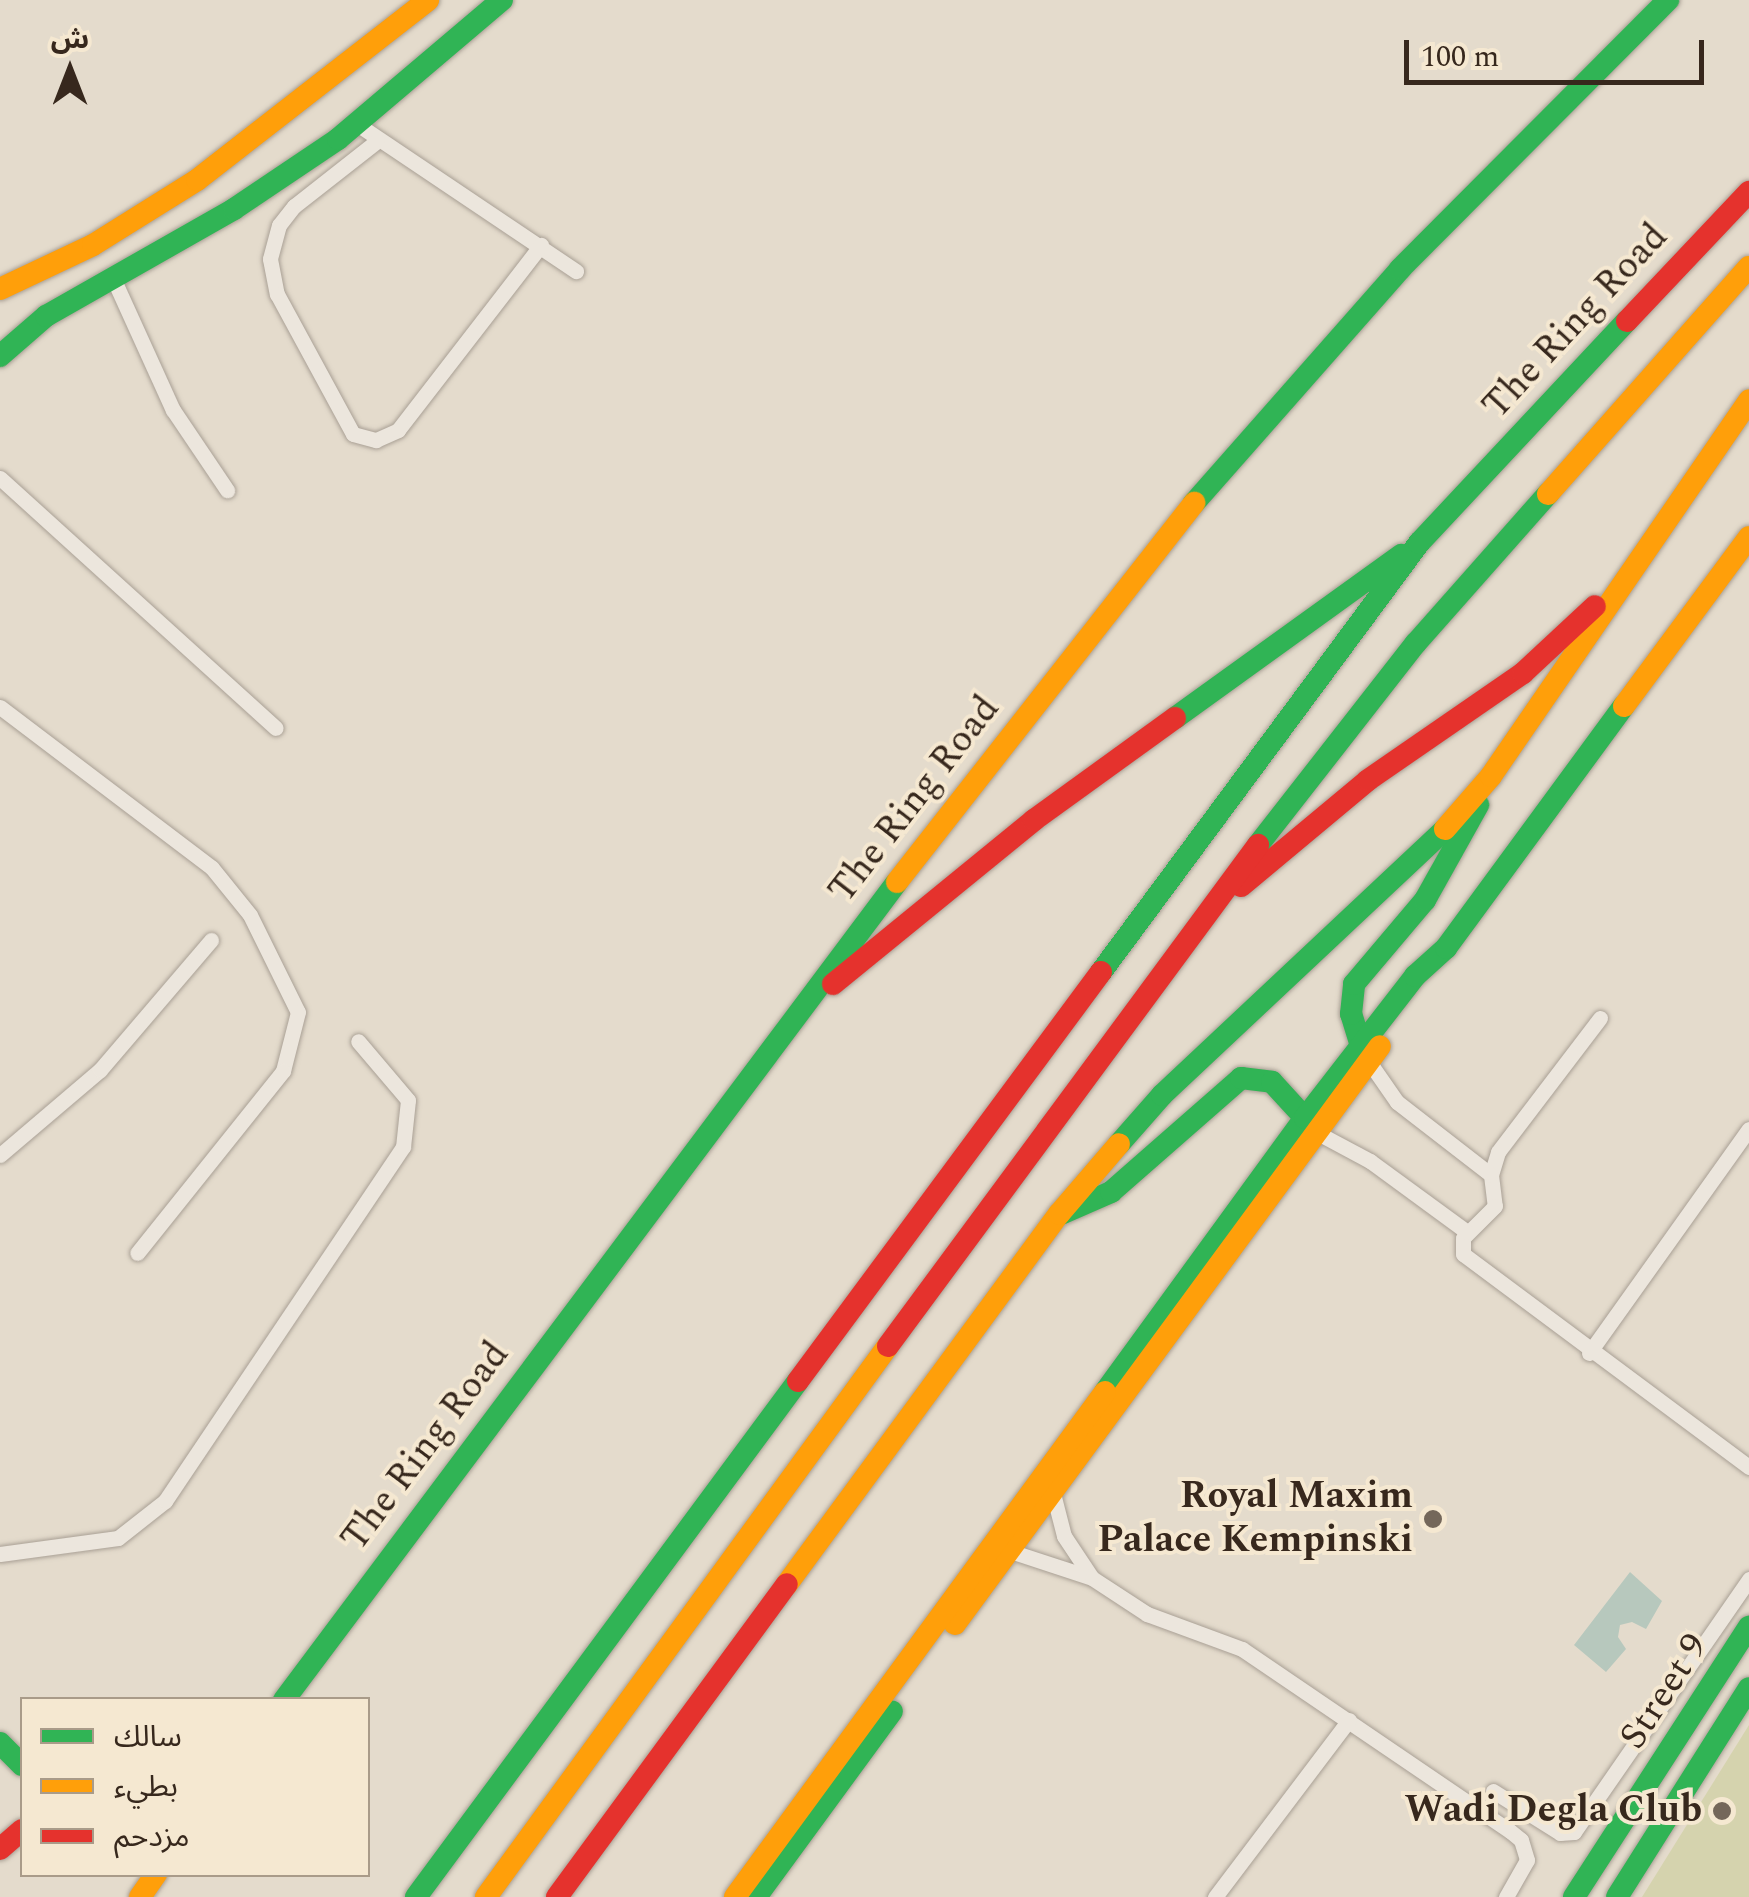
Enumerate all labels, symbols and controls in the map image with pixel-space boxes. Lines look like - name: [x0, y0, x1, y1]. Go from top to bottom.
- text: ش: [51, 18, 89, 61]
- north arrow: [20, 20, 120, 120]
- scale bar: [1409, 20, 1709, 82]
- text: 100 m: [1421, 34, 1499, 80]
- street label: The Ring Road: [1474, 215, 1678, 429]
- street label: The Ring Road: [820, 687, 1010, 913]
- street label: The Ring Road: [332, 1333, 520, 1561]
- place label: Royal Maxim Palace Kempinski: [1097, 1474, 1413, 1564]
- marker: Royal Maxim Palace Kempinski: [1422, 1508, 1444, 1530]
- street label: Street 9: [1611, 1626, 1719, 1758]
- legend: [20, 1697, 370, 1877]
- text: سالك: [114, 1714, 182, 1760]
- text: بطيء: [114, 1764, 178, 1810]
- place label: Wadi Degla Club: [1405, 1788, 1702, 1834]
- marker: Wadi Degla Club: [1711, 1800, 1733, 1822]
- text: مزدحم: [114, 1814, 190, 1860]

